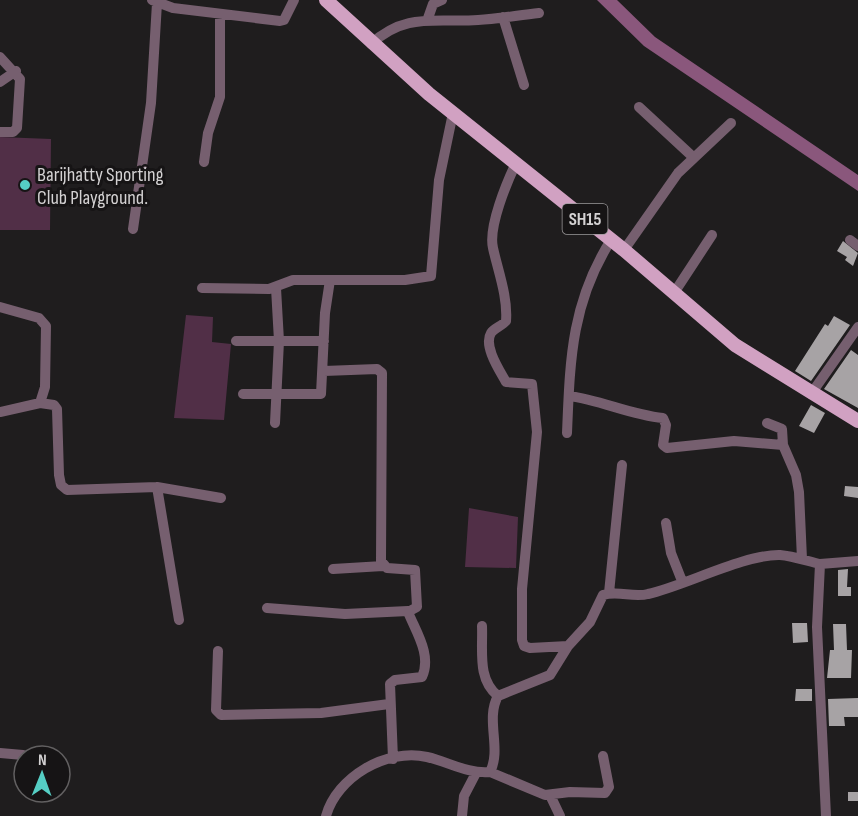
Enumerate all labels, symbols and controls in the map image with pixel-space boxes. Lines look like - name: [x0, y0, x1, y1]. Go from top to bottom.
- place label: Barijhatty Sporting Club Playground.: [37, 163, 164, 210]
- marker: Barijhatty Sporting Club Playground.: [18, 178, 32, 192]
- road number: SH15: [562, 204, 608, 234]
- north arrow: [12, 744, 72, 804]
- text: N: [38, 751, 47, 770]

